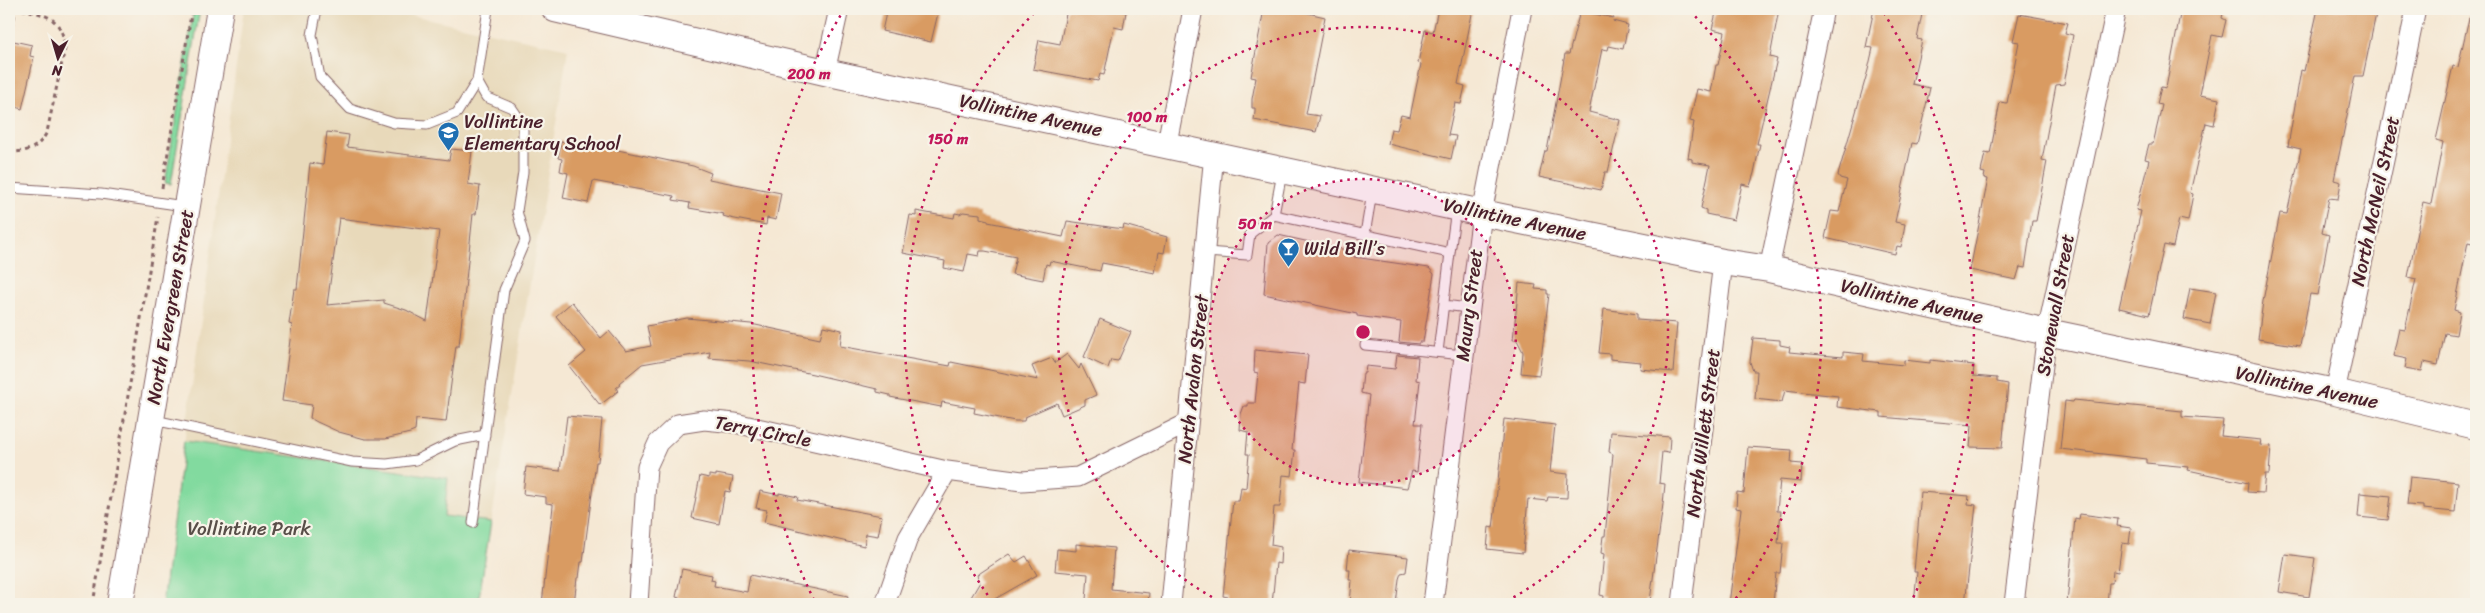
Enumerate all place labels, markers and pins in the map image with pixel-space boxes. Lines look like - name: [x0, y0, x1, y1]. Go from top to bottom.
- place label: Vollintine Elementary School: [464, 105, 621, 160]
- school or university icon: Vollintine Elementary School: [436, 120, 460, 151]
- place label: Wild Bill’s: [1304, 232, 1385, 265]
- bar icon: Wild Bill’s: [1276, 236, 1300, 267]
- centre of rings: [1354, 323, 1372, 341]

